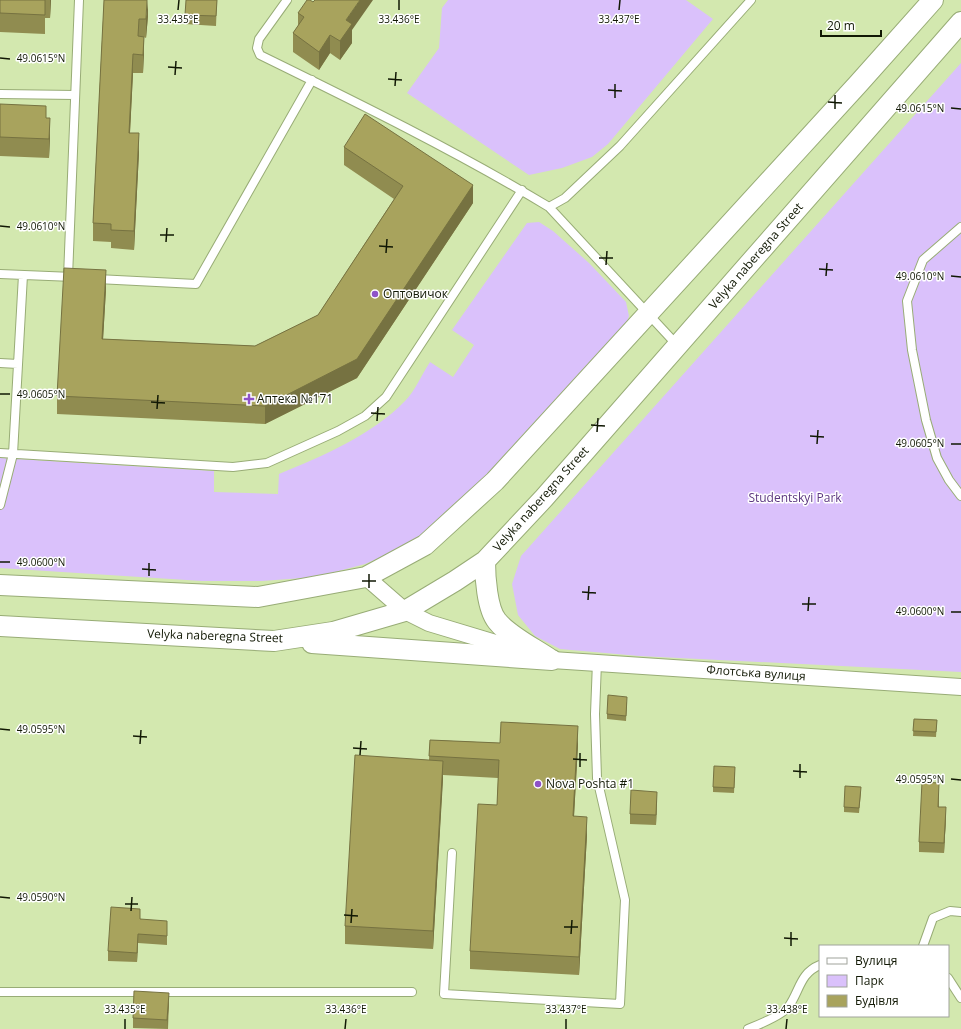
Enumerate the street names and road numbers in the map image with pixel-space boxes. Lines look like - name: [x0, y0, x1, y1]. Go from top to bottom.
- street label: Velyka naberegna Street: [705, 199, 807, 313]
- street label: Velyka naberegna Street: [489, 442, 592, 555]
- street label: Velyka naberegna Street: [147, 625, 283, 646]
- street label: Флотська вулиця: [706, 661, 806, 684]

